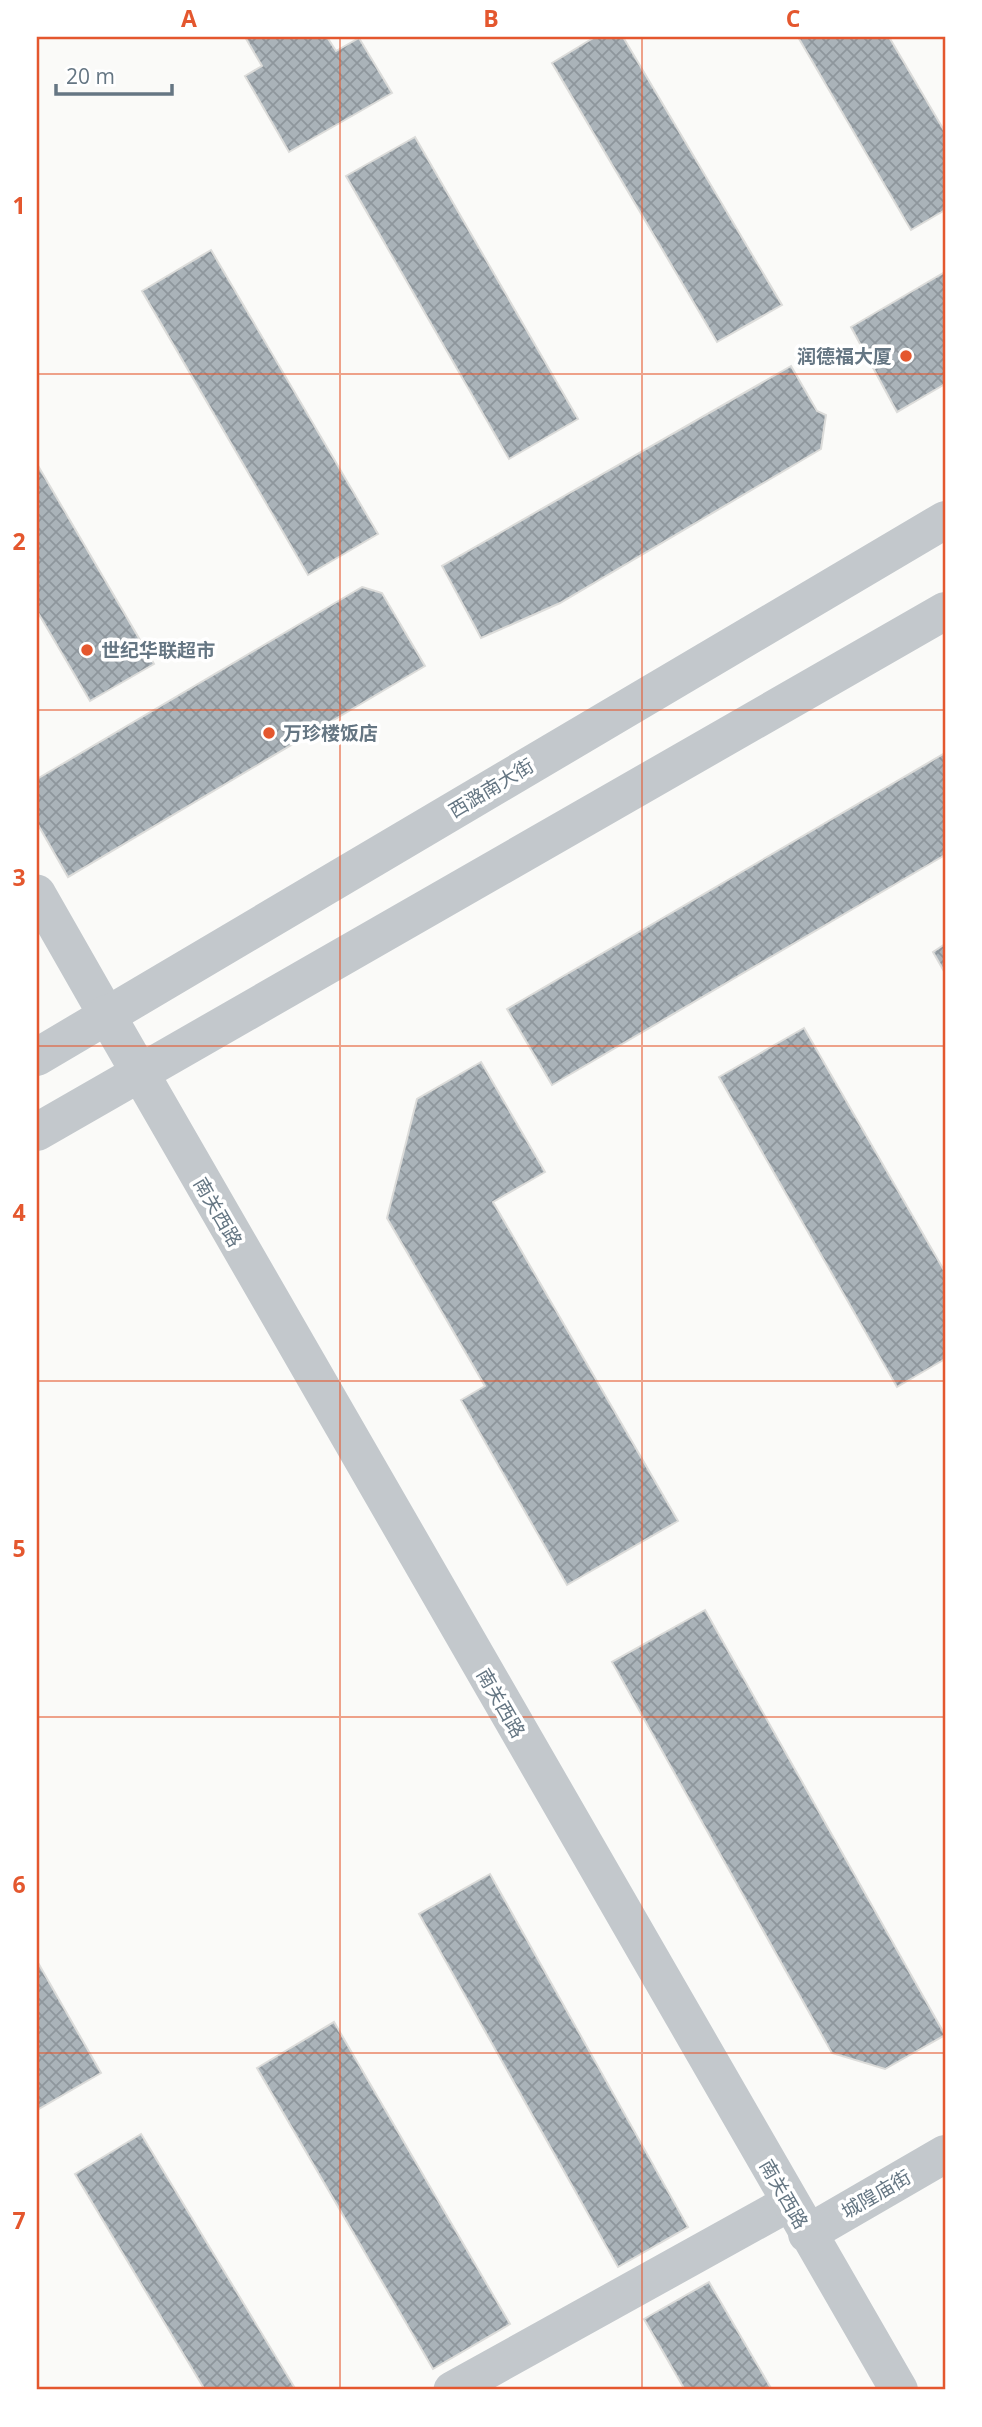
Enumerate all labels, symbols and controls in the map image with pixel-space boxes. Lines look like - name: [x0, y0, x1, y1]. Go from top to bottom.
- text: A: [181, 2, 197, 34]
- text: B: [483, 2, 499, 34]
- text: C: [786, 2, 800, 34]
- scale bar: [56, 52, 172, 96]
- text: 20 m: [66, 62, 115, 90]
- text: 1: [12, 189, 26, 221]
- place label: 润德福大厦: [797, 343, 892, 369]
- marker: 润德福大厦: [898, 348, 914, 364]
- text: 2: [12, 525, 26, 557]
- place label: 世纪华联超市: [101, 637, 215, 663]
- marker: 世纪华联超市: [79, 642, 95, 658]
- place label: 万珍楼饭店: [283, 720, 378, 746]
- marker: 万珍楼饭店: [261, 725, 277, 741]
- street label: 西潞南大街: [444, 752, 538, 824]
- text: 3: [12, 861, 26, 893]
- street label: 南关西路: [188, 1173, 248, 1251]
- text: 4: [12, 1196, 26, 1228]
- text: 5: [12, 1532, 26, 1564]
- street label: 南关西路: [471, 1664, 531, 1742]
- text: 6: [12, 1868, 26, 1900]
- street label: 南关西路: [754, 2155, 814, 2233]
- street label: 城隍庙街: [837, 2164, 915, 2224]
- text: 7: [12, 2204, 26, 2236]

